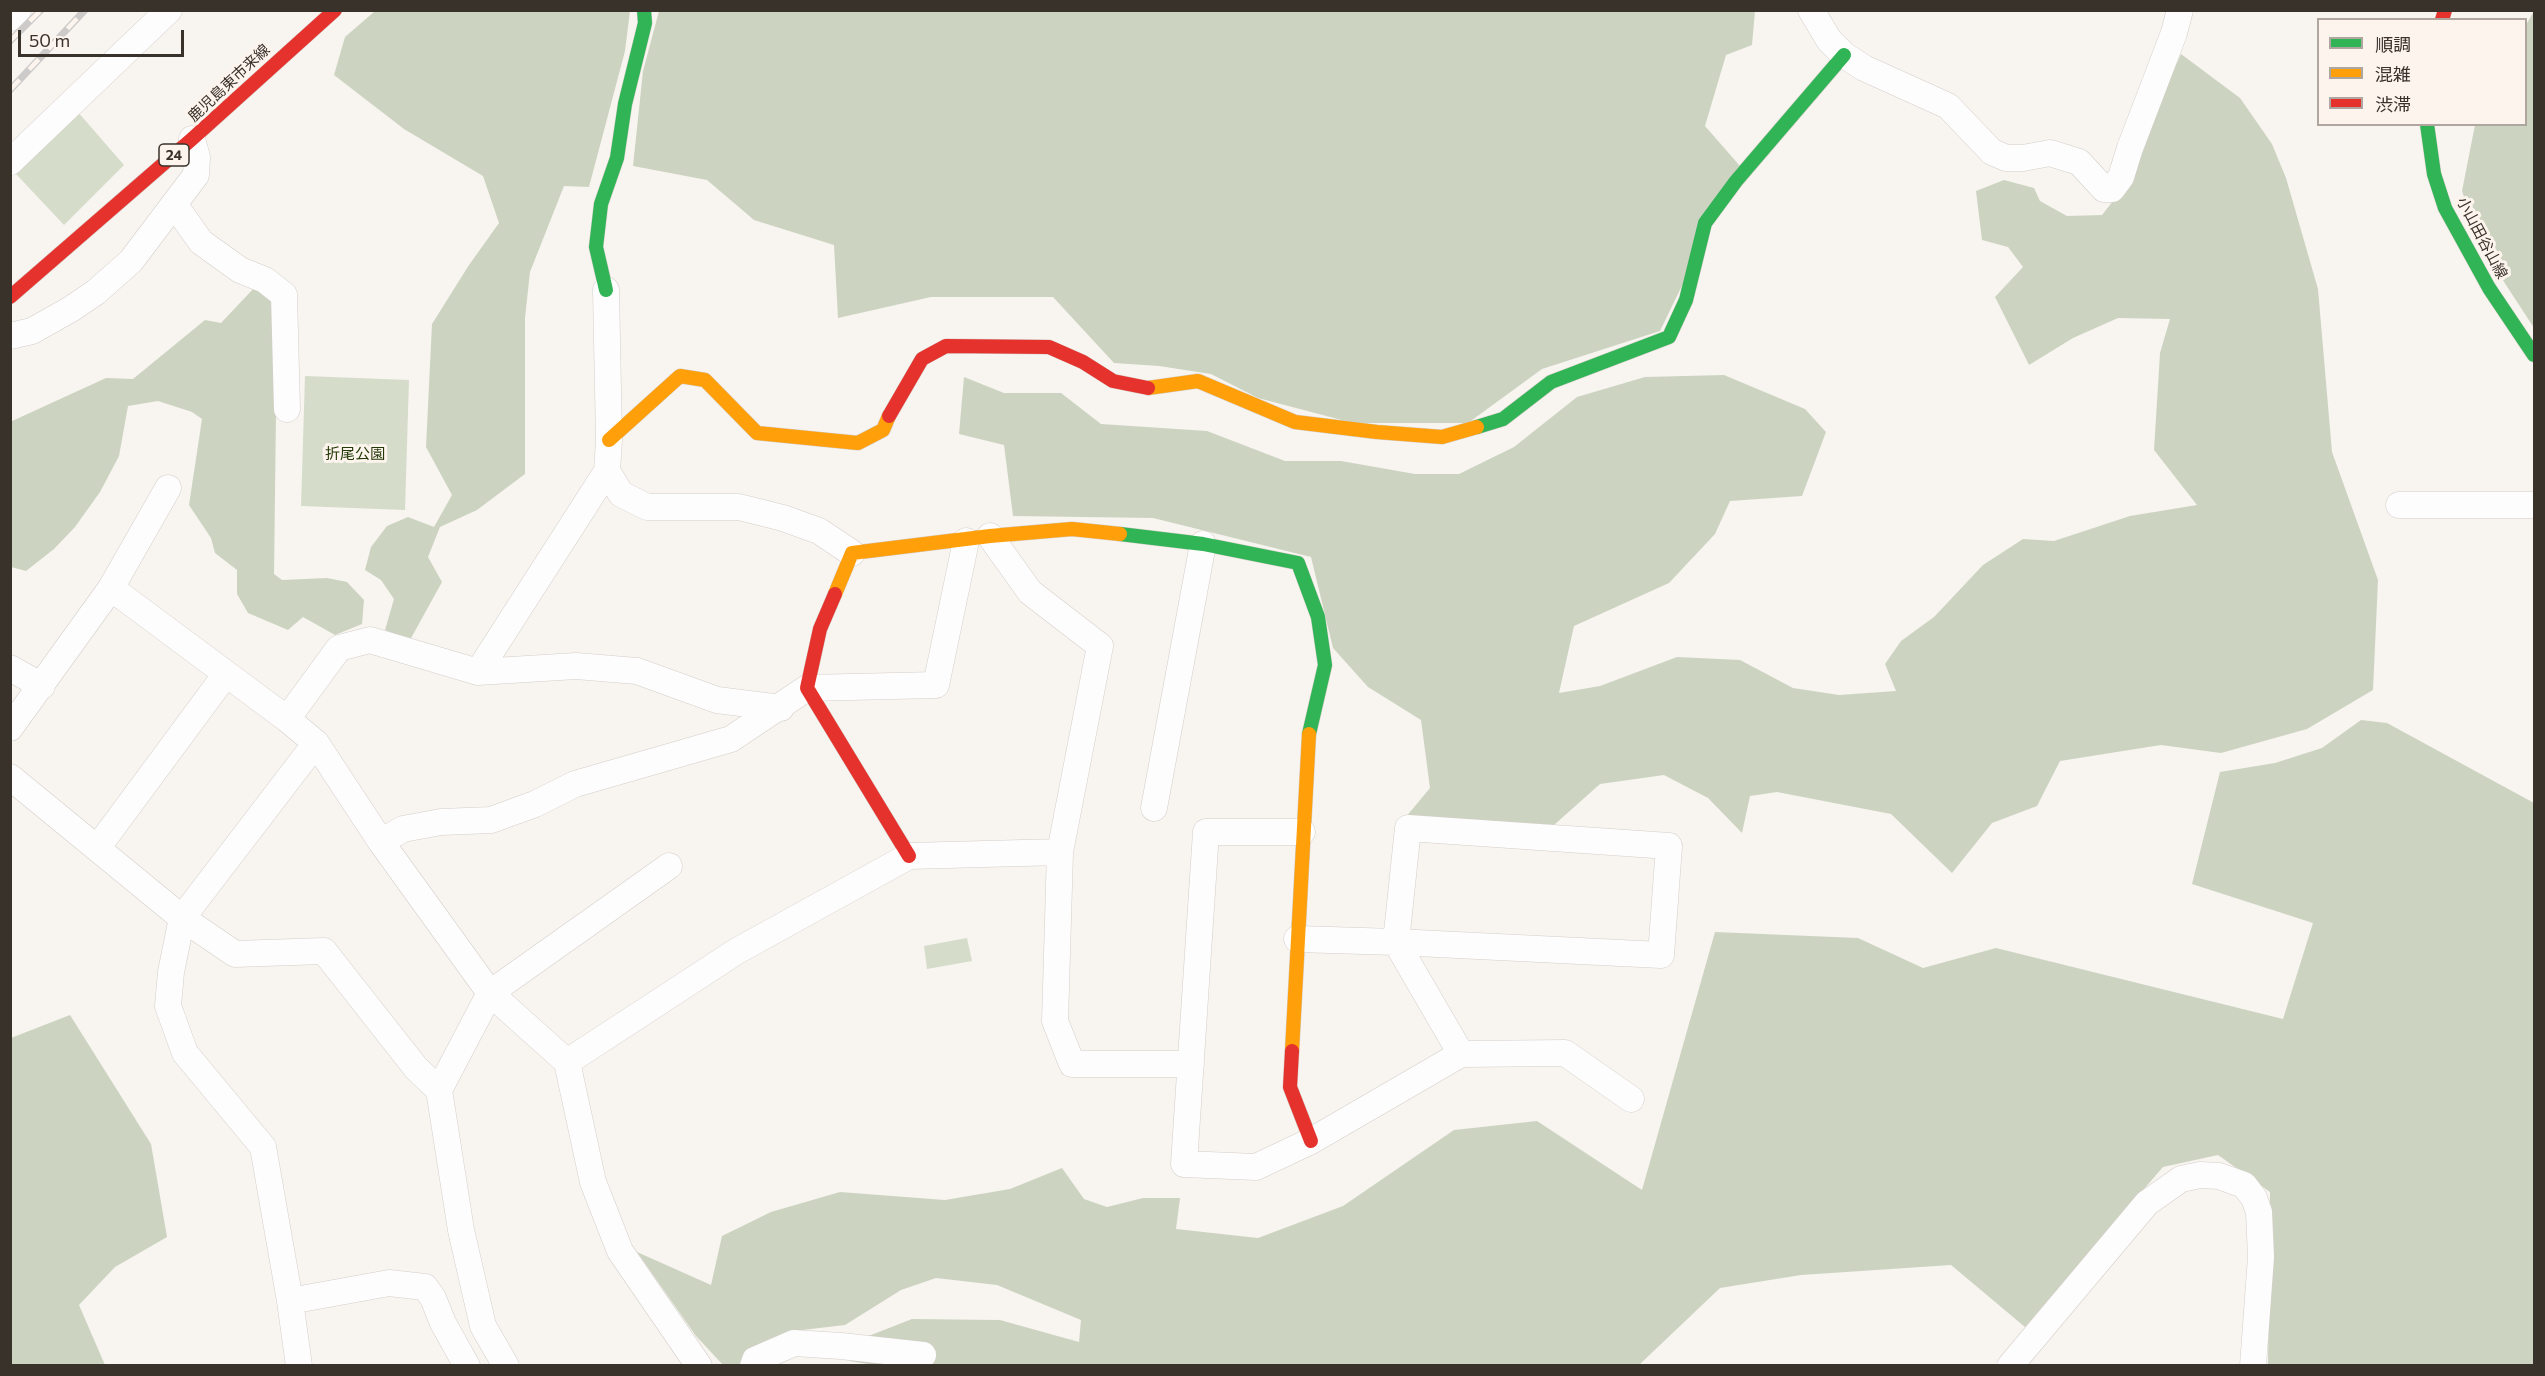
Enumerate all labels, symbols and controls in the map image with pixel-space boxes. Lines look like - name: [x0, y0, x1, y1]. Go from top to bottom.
- scale bar: [21, 18, 188, 56]
- legend: [2317, 18, 2527, 126]
- text: 50 m: [29, 29, 70, 51]
- text: 順調: [2375, 33, 2411, 55]
- street label: 鹿児島東市来線: [184, 41, 274, 125]
- text: 混雑: [2375, 63, 2411, 85]
- text: 渋滞: [2375, 93, 2411, 115]
- road number: 24: [159, 144, 189, 166]
- street label: 小山田谷山線: [2453, 194, 2511, 282]
- park label: 折尾公園: [325, 445, 385, 463]

